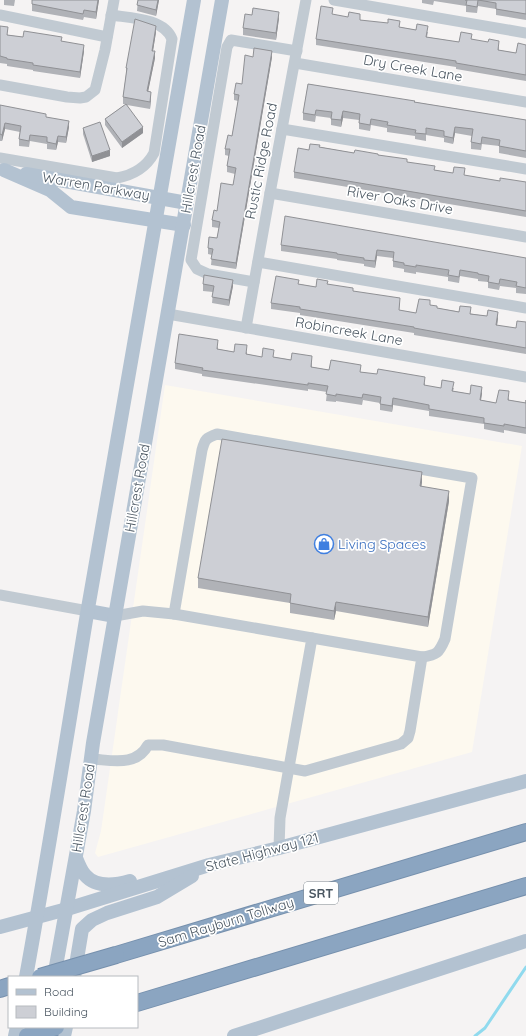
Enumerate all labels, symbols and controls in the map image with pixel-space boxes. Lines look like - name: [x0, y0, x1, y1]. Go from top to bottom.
- street label: Dry Creek Lane: [362, 50, 464, 86]
- street label: Rustic Ridge Road: [241, 101, 281, 221]
- street label: Hillcrest Road: [176, 123, 210, 215]
- street label: Warren Parkway: [41, 168, 151, 204]
- street label: River Oaks Drive: [345, 182, 455, 218]
- street label: Robincreek Lane: [294, 313, 404, 349]
- street label: Hillcrest Road: [120, 442, 154, 534]
- shop icon: Living Spaces: [313, 533, 335, 555]
- place label: Living Spaces: [338, 535, 426, 553]
- street label: Hillcrest Road: [67, 762, 99, 854]
- street label: State Highway 121: [204, 828, 320, 876]
- road number: SRT: [304, 882, 338, 904]
- street label: Sam Rayburn Tollway: [156, 893, 296, 951]
- legend: [8, 976, 138, 1028]
- text: Road: [44, 984, 74, 999]
- text: Building: [44, 1004, 88, 1019]

